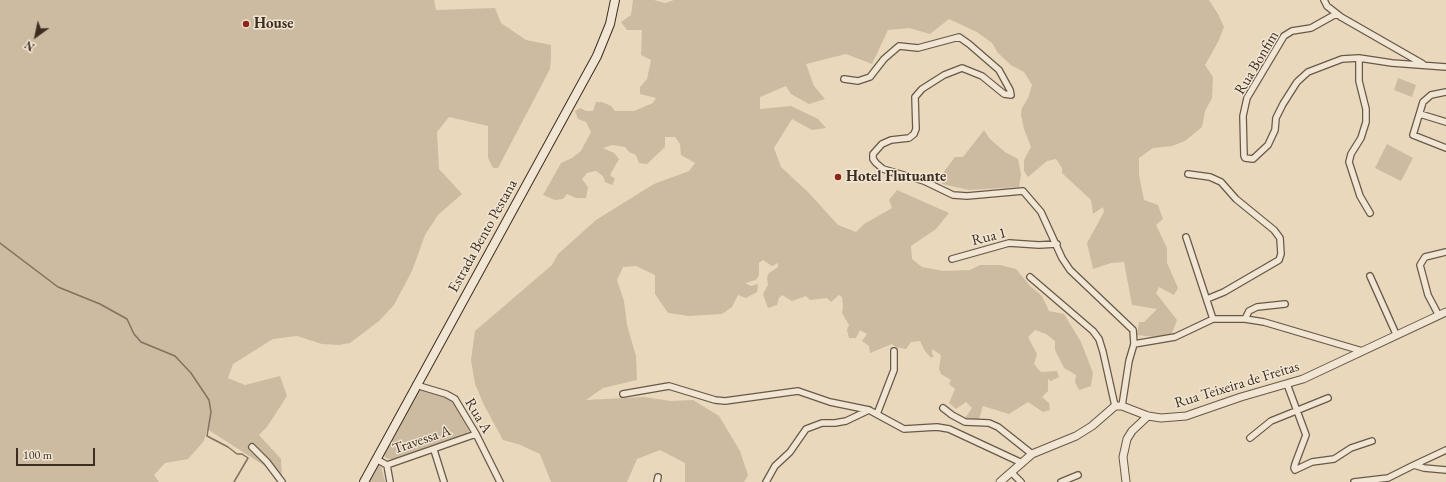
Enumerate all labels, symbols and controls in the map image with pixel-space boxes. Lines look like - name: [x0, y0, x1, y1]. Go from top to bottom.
- place label: House: [254, 15, 293, 33]
- north arrow: [16, 16, 56, 56]
- marker: House: [241, 19, 251, 29]
- street label: Rua Bonfim: [1231, 28, 1283, 98]
- text: N: [22, 38, 37, 54]
- place label: Hotel Flutuante: [846, 168, 946, 186]
- marker: Hotel Flutuante: [833, 172, 843, 182]
- street label: Estrada Bento Pestana: [445, 176, 521, 296]
- street label: Rua 1: [970, 224, 1008, 250]
- street label: Rua Teixeira de Freitas: [1173, 357, 1301, 413]
- street label: Rua A: [461, 395, 495, 437]
- street label: Travessa A: [391, 422, 453, 458]
- scale bar: [18, 440, 97, 466]
- text: 100 m: [23, 447, 52, 463]

